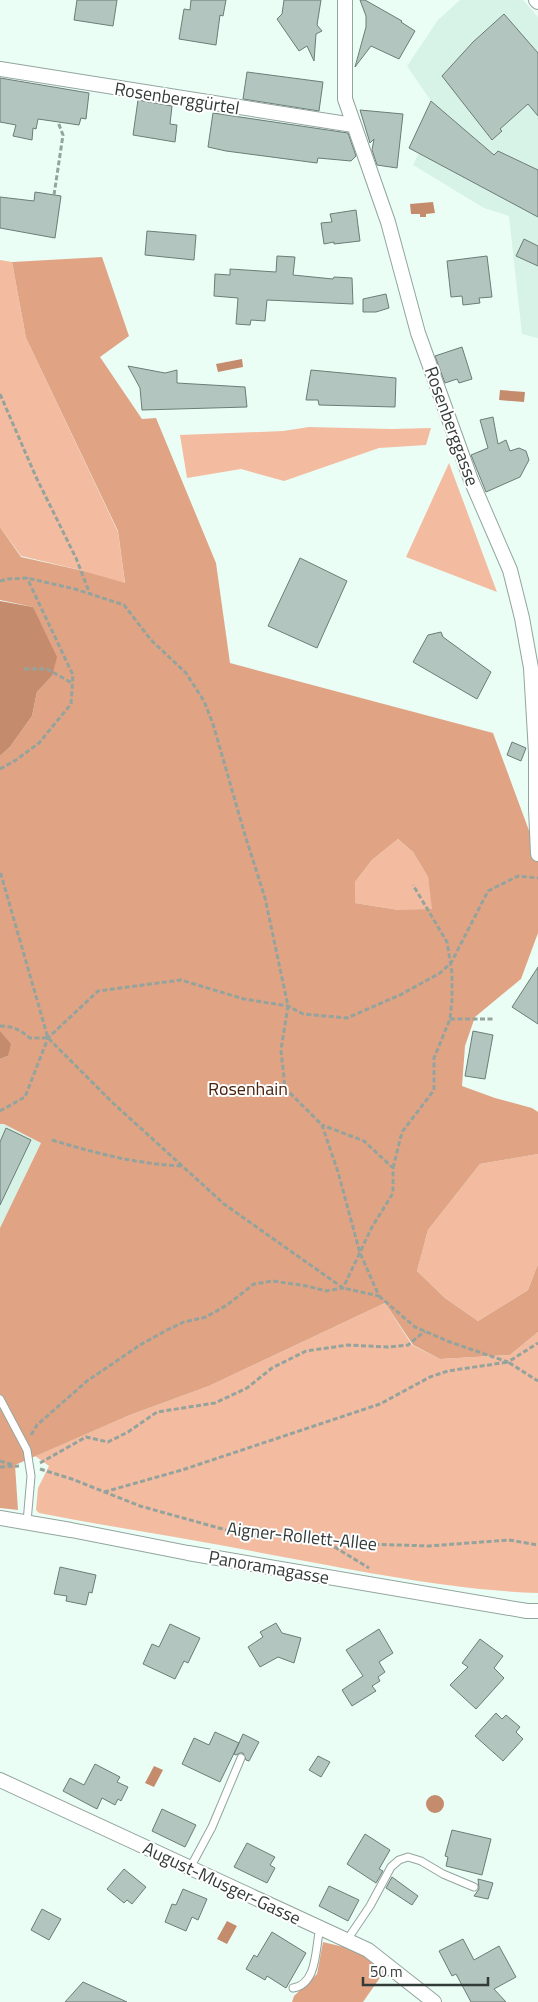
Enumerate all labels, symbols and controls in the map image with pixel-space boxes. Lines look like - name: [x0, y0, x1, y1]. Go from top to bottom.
- street label: Rosenberggürtel: [113, 75, 241, 121]
- street label: Rosenberggasse: [418, 362, 486, 490]
- park label: Rosenhain: [208, 1075, 288, 1102]
- street label: Aigner-Rollett-Allee: [226, 1515, 378, 1557]
- street label: Panoramagasse: [206, 1543, 332, 1591]
- street label: August-Musger-Gasse: [138, 1834, 306, 1932]
- scale bar: [363, 1954, 488, 1986]
- text: 50 m: [370, 1960, 403, 1983]

